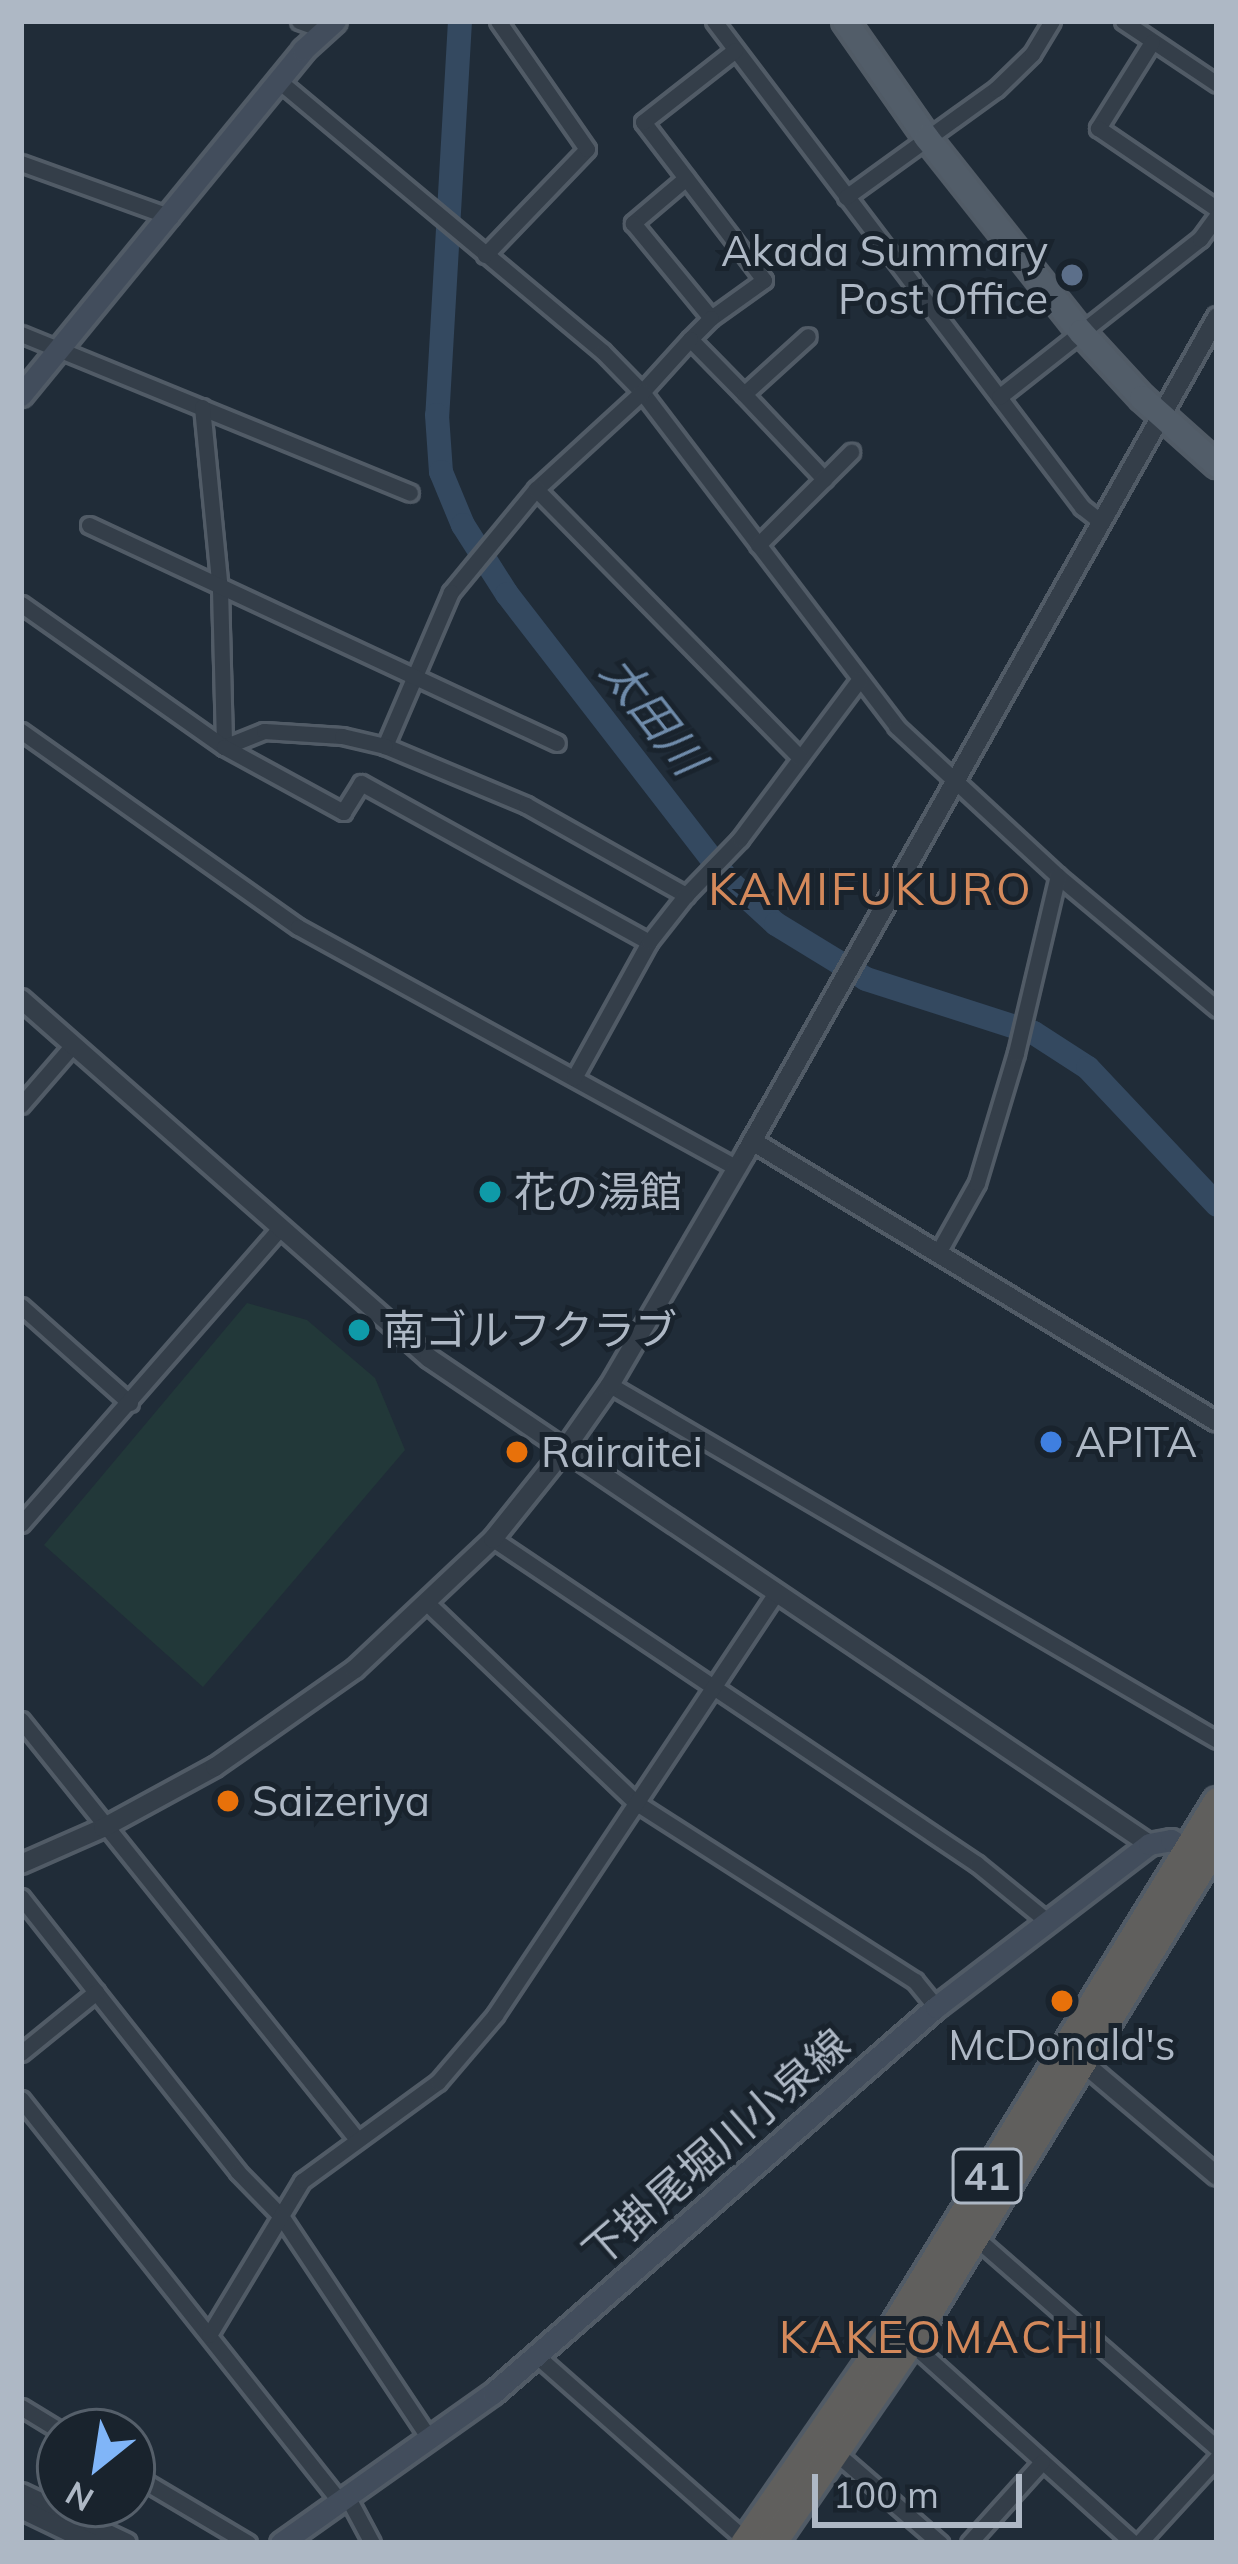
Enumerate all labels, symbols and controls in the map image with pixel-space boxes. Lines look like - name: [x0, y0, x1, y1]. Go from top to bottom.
- place label: Akada Summary Post Office: [721, 226, 1048, 324]
- marker: Akada Summary Post Office: [1059, 262, 1085, 288]
- water label: 太田川: [590, 645, 716, 785]
- district label: KAMIFUKURO: [708, 862, 1034, 916]
- place label: 花の湯館: [514, 1167, 682, 1217]
- marker: 花の湯館: [477, 1179, 503, 1205]
- place label: 南ゴルフクラブ: [383, 1305, 677, 1355]
- marker: 南ゴルフクラブ: [346, 1317, 372, 1343]
- place label: APITA: [1075, 1417, 1197, 1467]
- place label: Rairaitei: [541, 1427, 703, 1477]
- marker: APITA: [1038, 1429, 1064, 1455]
- marker: Rairaitei: [504, 1439, 530, 1465]
- place label: Saizeriya: [252, 1776, 430, 1826]
- marker: Saizeriya: [215, 1788, 241, 1814]
- marker: McDonald's: [1049, 1988, 1075, 2014]
- street label: 下掛尾堀川小泉線: [573, 2019, 859, 2277]
- place label: McDonald's: [948, 2020, 1176, 2070]
- road number: 41: [951, 2143, 1023, 2209]
- district label: KAKEOMACHI: [779, 2310, 1107, 2364]
- north arrow: [36, 2408, 156, 2528]
- scale bar: [818, 2450, 1028, 2524]
- text: 100 m: [833, 2472, 939, 2517]
- text: N: [58, 2473, 100, 2521]

